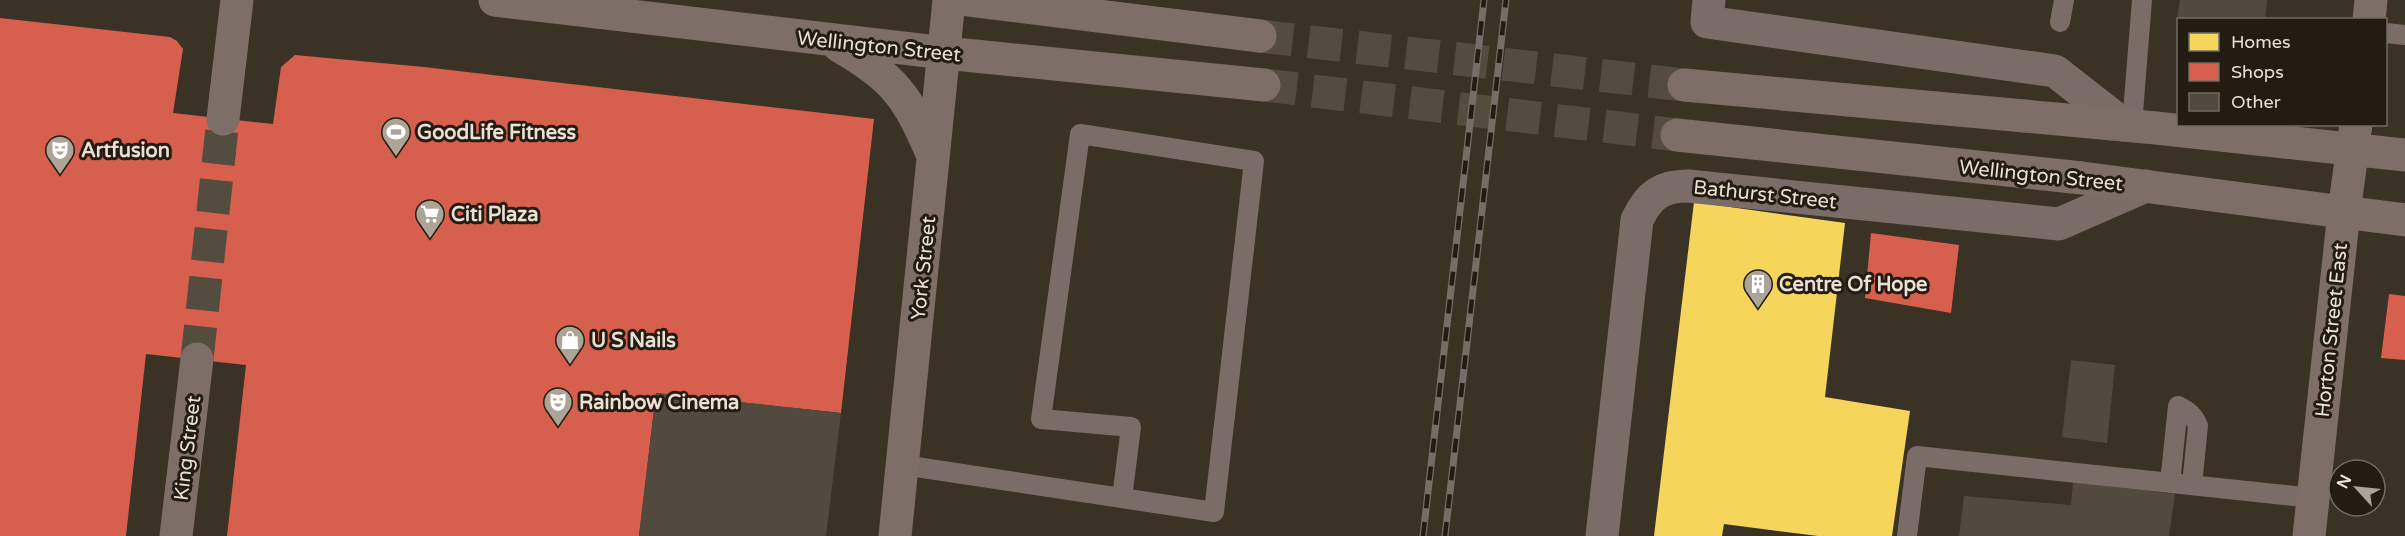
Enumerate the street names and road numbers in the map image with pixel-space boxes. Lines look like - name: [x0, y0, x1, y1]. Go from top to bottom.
- street label: Wellington Street: [796, 26, 962, 68]
- street label: Wellington Street: [1958, 155, 2124, 197]
- street label: Bathurst Street: [1692, 176, 1838, 214]
- street label: York Street: [907, 215, 941, 321]
- street label: Horton Street East: [2311, 241, 2353, 418]
- street label: King Street: [170, 394, 206, 502]

